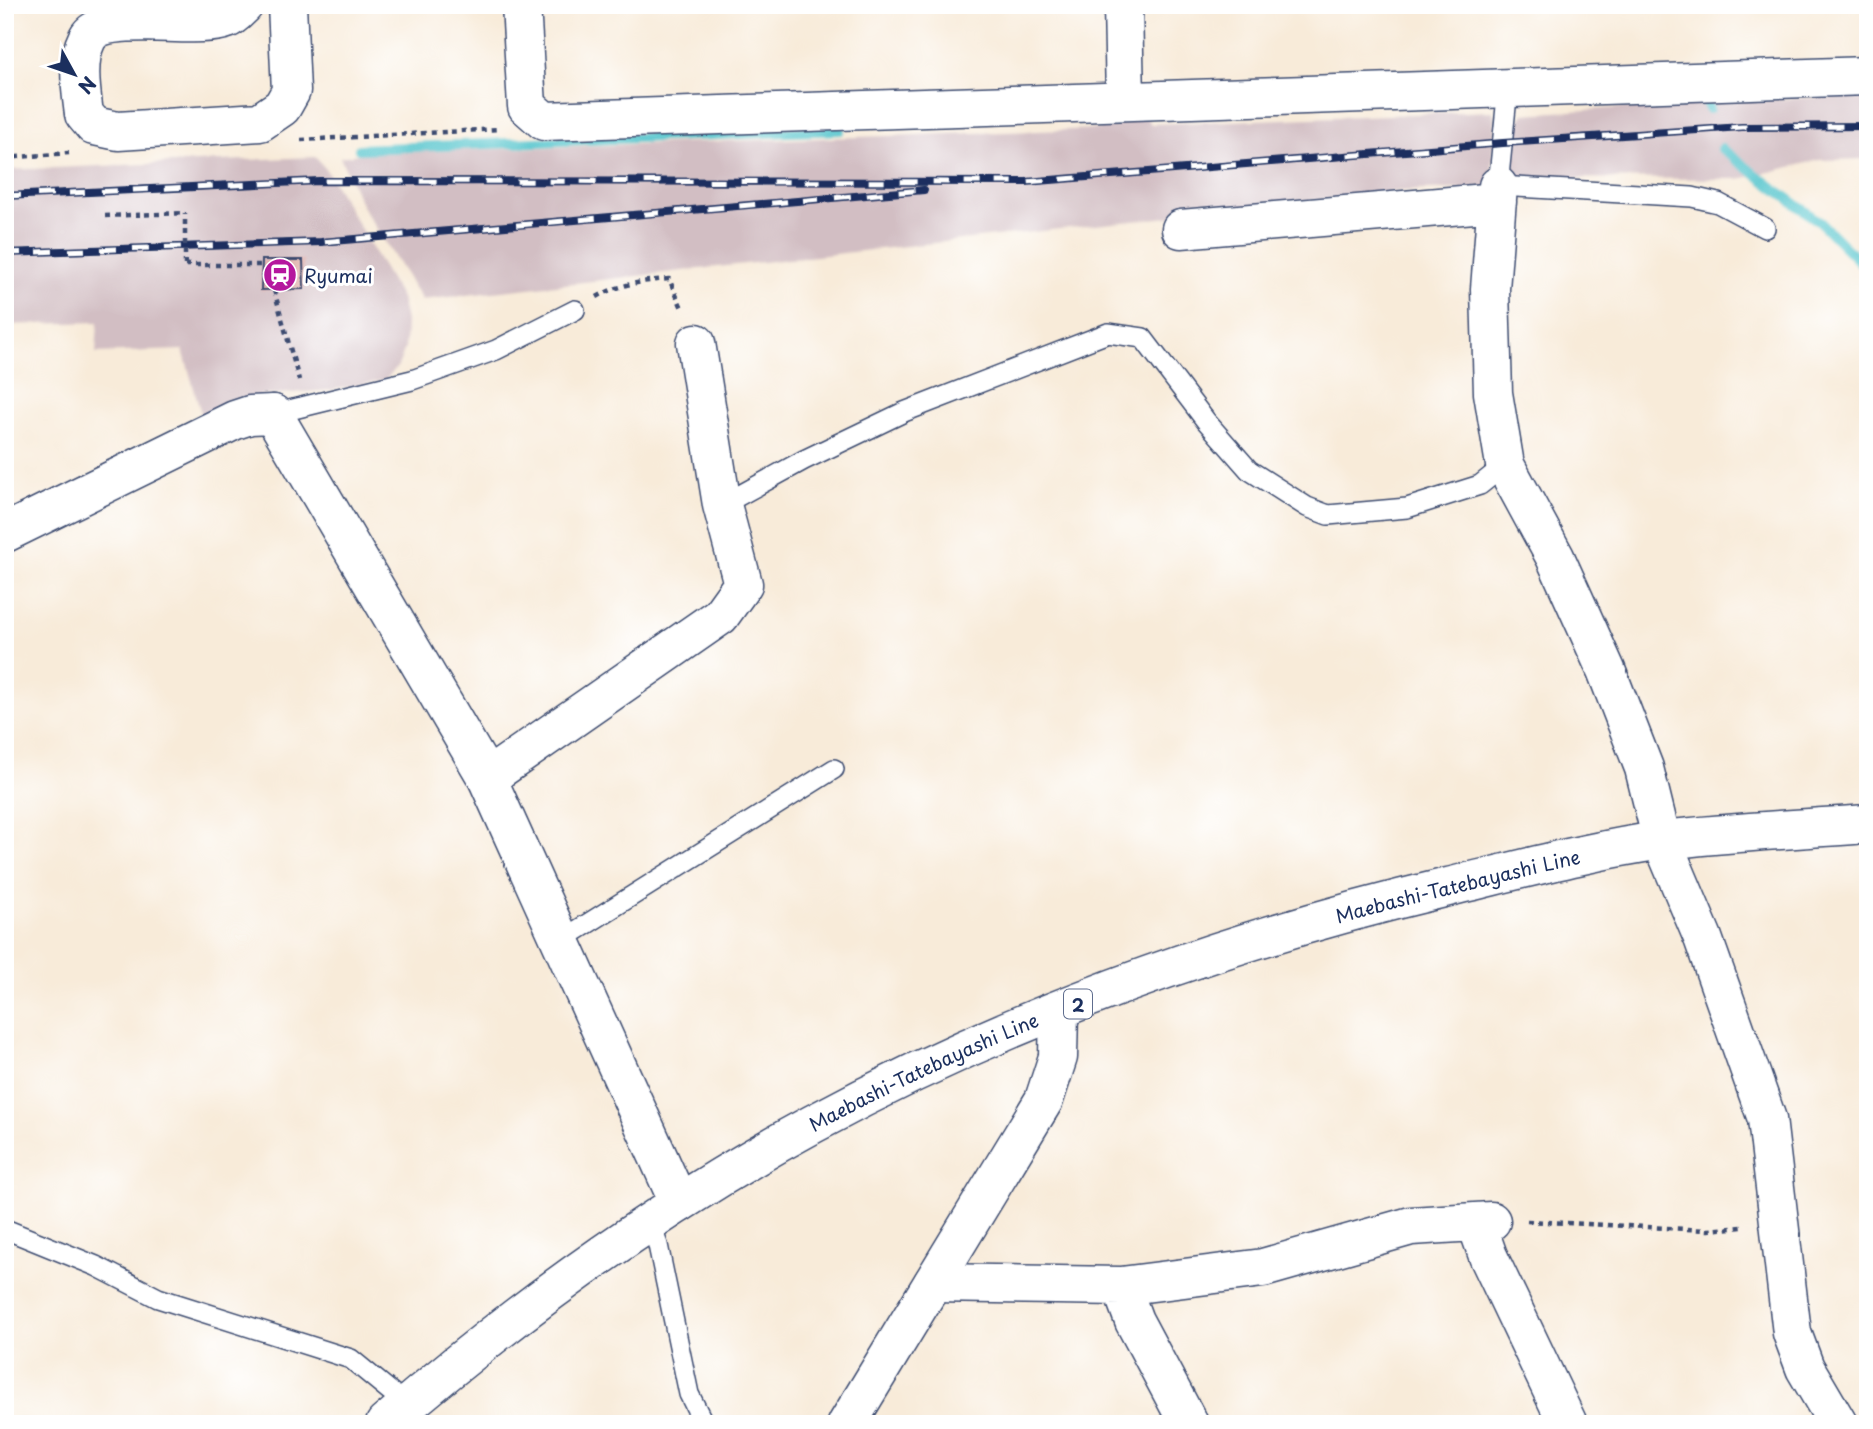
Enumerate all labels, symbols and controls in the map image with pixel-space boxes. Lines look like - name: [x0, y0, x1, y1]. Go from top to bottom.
- north arrow: [38, 38, 108, 108]
- text: N: [72, 71, 103, 100]
- station icon: Ryumai: [261, 256, 299, 294]
- place label: Ryumai: [304, 261, 373, 289]
- street label: Maebashi-Tatebayashi Line: [1332, 842, 1583, 929]
- road number: 2: [1064, 989, 1092, 1018]
- street label: Maebashi-Tatebayashi Line: [804, 1005, 1042, 1138]

